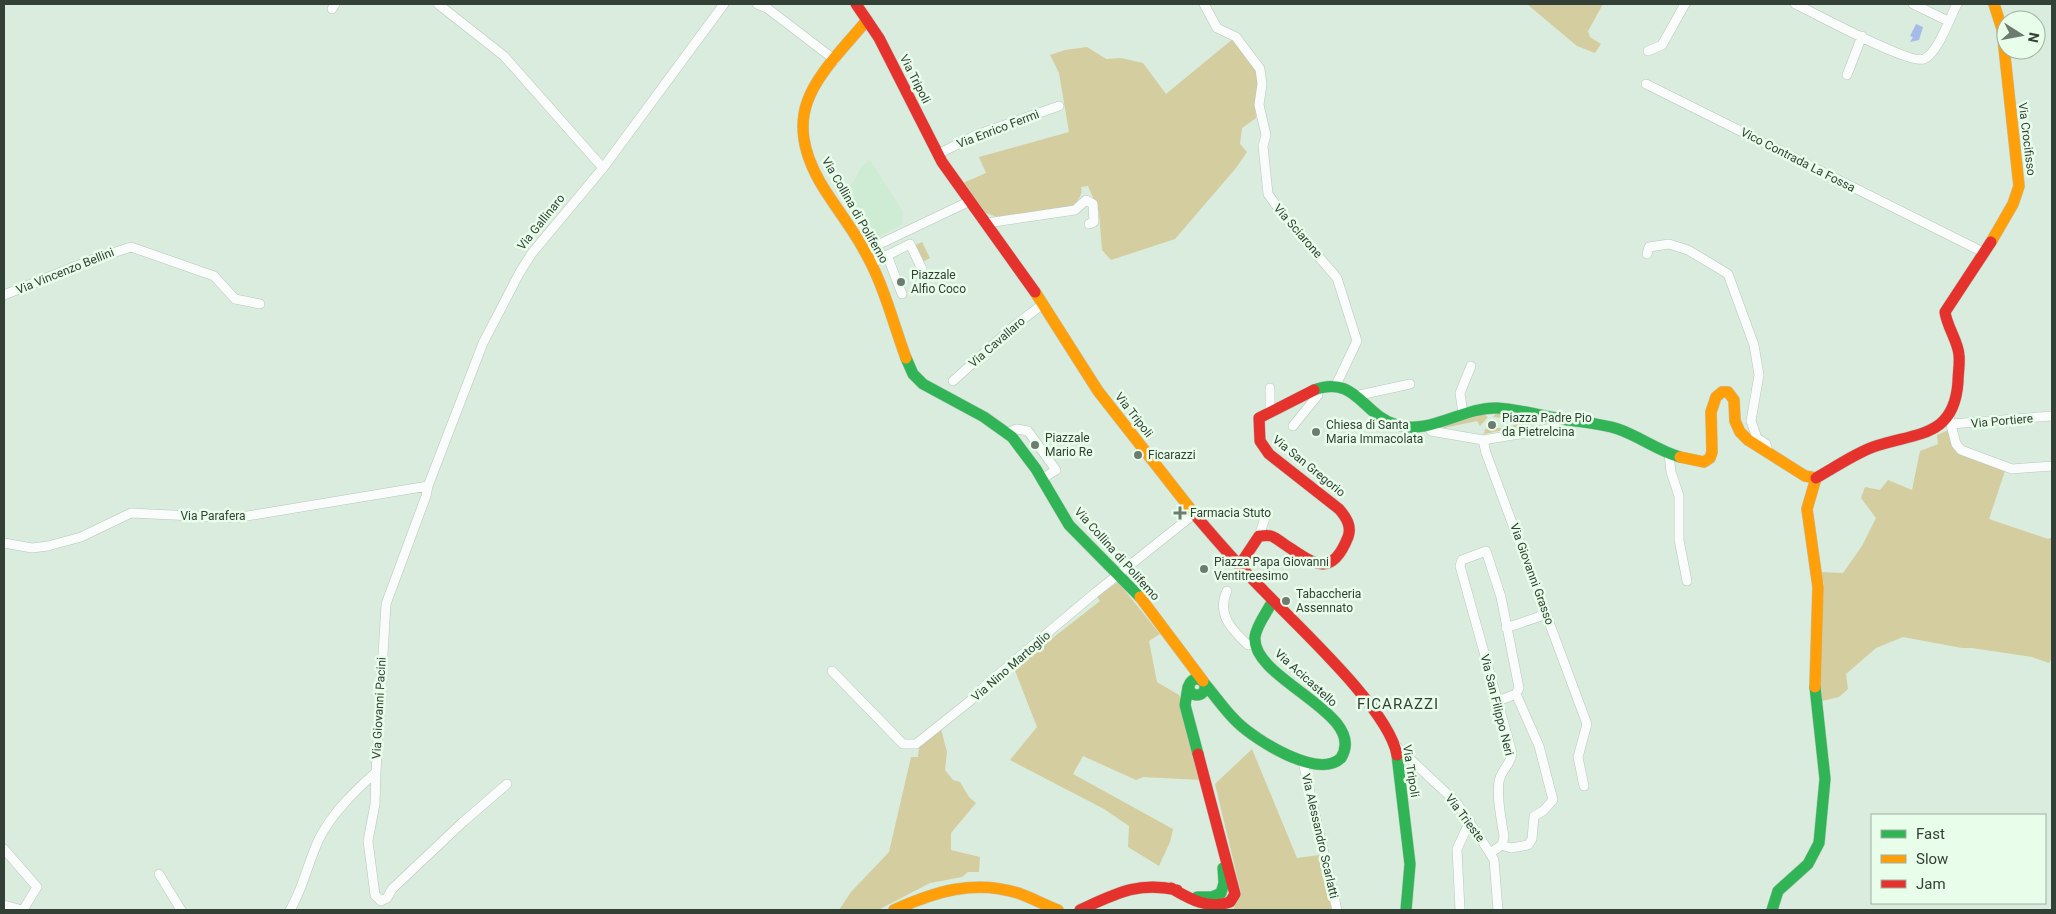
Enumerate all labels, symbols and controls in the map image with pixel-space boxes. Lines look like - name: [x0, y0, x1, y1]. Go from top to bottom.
- north arrow: [1996, 10, 2046, 60]
- text: N: [2025, 31, 2043, 44]
- street label: Via Tripoli: [897, 52, 933, 106]
- street label: Via Crocifisso: [2016, 102, 2038, 177]
- street label: Via Enrico Fermi: [955, 107, 1041, 151]
- street label: Vico Contrada La Fossa: [1738, 125, 1858, 195]
- street label: Via Collina di Polifemo: [819, 154, 891, 266]
- street label: Via Gallinaro: [514, 191, 568, 253]
- street label: Via Sciarone: [1271, 201, 1325, 261]
- street label: Via Vincenzo Bellini: [14, 245, 116, 297]
- place label: Piazzale Alfio Coco: [911, 268, 966, 296]
- marker: Piazzale Alfio Coco: [895, 276, 907, 288]
- street label: Via Cavallaro: [966, 314, 1028, 370]
- street label: Via Tripoli: [1112, 390, 1156, 440]
- place label: Piazza Padre Pio da Pietrelcina: [1502, 411, 1592, 439]
- street label: Via Portiere: [1970, 411, 2034, 431]
- place label: Chiesa di Santa Maria Immacolata: [1326, 418, 1423, 446]
- marker: Piazza Padre Pio da Pietrelcina: [1486, 419, 1498, 431]
- marker: Chiesa di Santa Maria Immacolata: [1310, 426, 1322, 438]
- place label: Piazzale Mario Re: [1045, 431, 1093, 459]
- street label: Via San Gregorio: [1270, 432, 1348, 500]
- marker: Piazzale Mario Re: [1029, 439, 1041, 451]
- place label: Ficarazzi: [1148, 448, 1196, 462]
- marker: Ficarazzi: [1132, 449, 1144, 461]
- street label: Via Collina di Polifemo: [1072, 505, 1163, 603]
- place label: Farmacia Stuto: [1190, 506, 1271, 520]
- marker: Farmacia Stuto: [1174, 507, 1186, 519]
- street label: Via Parafera: [180, 509, 246, 523]
- street label: Via Giovanni Grasso: [1507, 521, 1557, 627]
- place label: Piazza Papa Giovanni Ventitreesimo: [1214, 555, 1329, 583]
- marker: Piazza Papa Giovanni Ventitreesimo: [1198, 563, 1210, 575]
- place label: Tabaccheria Assennato: [1296, 587, 1361, 615]
- marker: Tabaccheria Assennato: [1280, 595, 1292, 607]
- street label: Via Nino Martoglio: [969, 628, 1053, 704]
- street label: Via Acicastello: [1272, 646, 1340, 710]
- street label: Via San Filippo Neri: [1478, 653, 1516, 757]
- street label: Via Giovanni Pacini: [369, 657, 389, 759]
- district label: FICARAZZI: [1357, 695, 1439, 713]
- street label: Via Tripoli: [1400, 744, 1422, 798]
- street label: Via Alessandro Scarlatti: [1299, 772, 1341, 900]
- street label: Via Trieste: [1442, 791, 1488, 845]
- legend: [1871, 814, 2046, 904]
- text: Fast: [1916, 825, 1945, 843]
- text: Slow: [1916, 850, 1948, 868]
- text: Jam: [1916, 875, 1946, 893]

